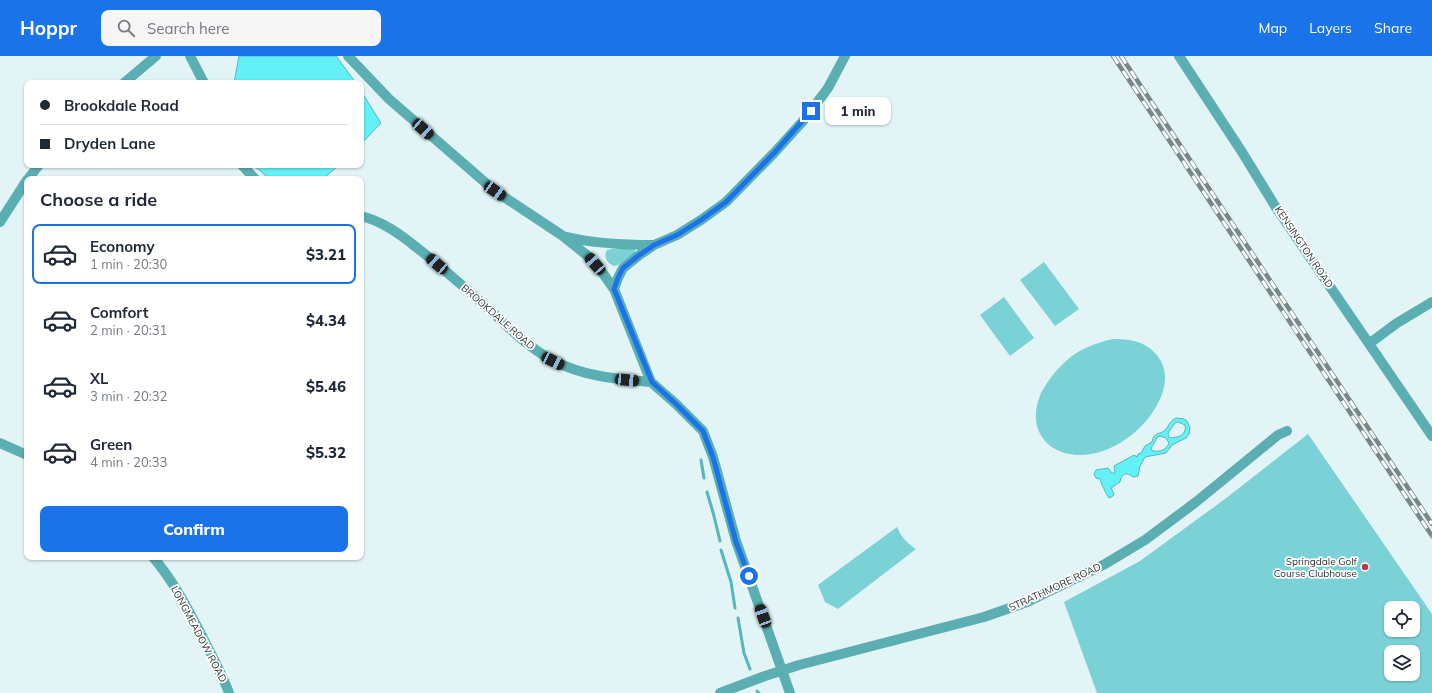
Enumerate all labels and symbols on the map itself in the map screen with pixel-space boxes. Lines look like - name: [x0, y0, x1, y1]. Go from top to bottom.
- callout: 1 min: [825, 97, 891, 125]
- route end: [802, 102, 820, 120]
- car: [410, 117, 436, 141]
- car: [482, 179, 508, 203]
- street label: KENSINGTON ROAD: [1272, 204, 1336, 290]
- car: [583, 251, 607, 277]
- car: [424, 252, 450, 276]
- street label: BROOKDALE ROAD: [459, 281, 537, 353]
- car: [540, 350, 566, 372]
- car: [615, 373, 639, 387]
- place label: Springdale Golf Course Clubhouse: [1274, 555, 1358, 580]
- street label: STRATHMORE ROAD: [1007, 560, 1103, 614]
- marker: Springdale Golf Course Clubhouse: [1360, 562, 1370, 572]
- route start: [740, 567, 758, 585]
- street label: LONGMEADOW ROAD: [168, 584, 230, 684]
- car: [753, 603, 773, 629]

